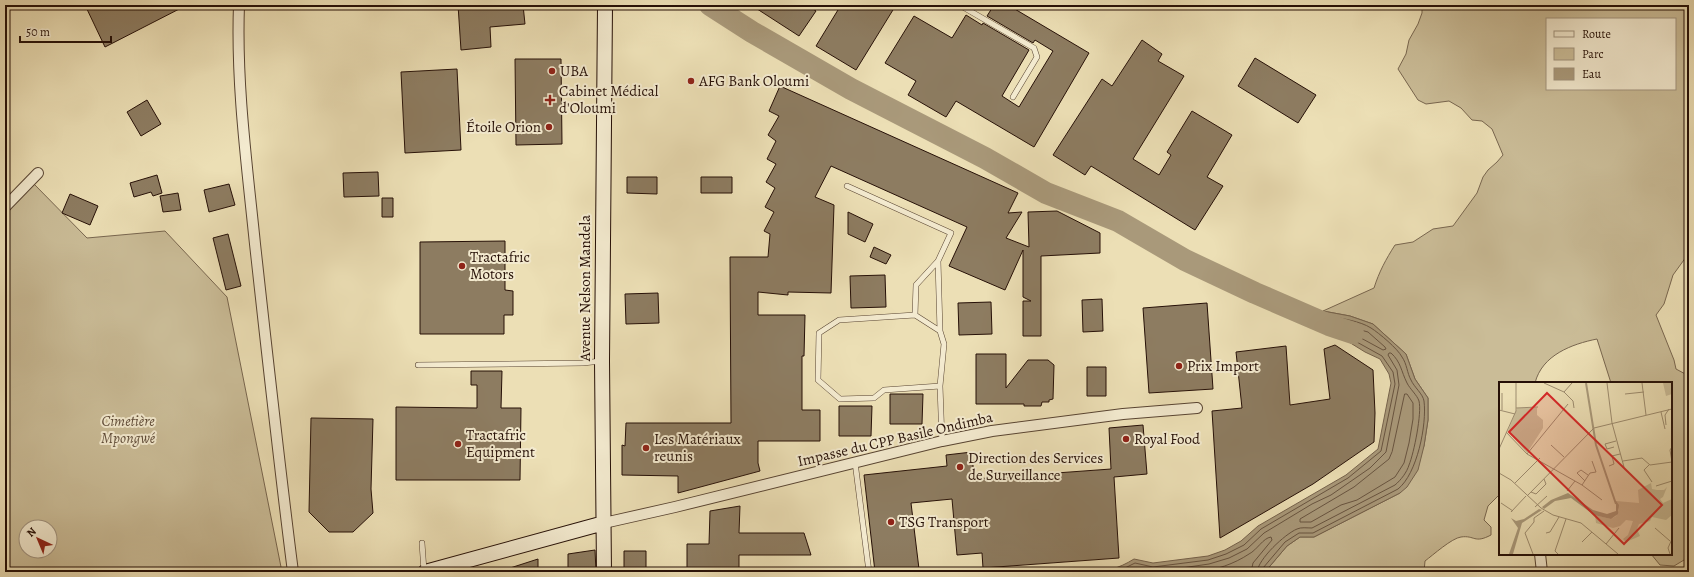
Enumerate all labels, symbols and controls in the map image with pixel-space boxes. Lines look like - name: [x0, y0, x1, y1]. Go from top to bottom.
- scale bar: [20, 18, 111, 44]
- legend: [1546, 18, 1676, 90]
- text: 50 m: [26, 24, 50, 40]
- text: Route: [1582, 26, 1611, 42]
- text: Parc: [1582, 46, 1604, 62]
- place label: UBA: [560, 61, 588, 81]
- marker: UBA: [547, 66, 557, 76]
- text: Eau: [1582, 66, 1601, 82]
- place label: AFG Bank Oloumi: [698, 71, 809, 91]
- marker: AFG Bank Oloumi: [686, 76, 696, 86]
- place label: Cabinet Médical d'Oloumi: [559, 81, 659, 118]
- marker: Cabinet Médical d'Oloumi: [544, 94, 556, 106]
- place label: Étoile Orion: [466, 117, 541, 137]
- marker: Étoile Orion: [544, 122, 554, 132]
- street label: Avenue Nelson Mandela: [575, 215, 595, 362]
- place label: Tractafric Motors: [470, 247, 530, 284]
- marker: Tractafric Motors: [457, 261, 467, 271]
- place label: Prix Import: [1187, 356, 1259, 376]
- marker: Prix Import: [1174, 361, 1184, 371]
- inset map: [1499, 382, 1672, 555]
- street label: Impasse du CPP Basile Ondimba: [795, 407, 995, 471]
- park label: Cimetière Mpongwé: [101, 411, 156, 448]
- place label: Tractafric Equipment: [466, 425, 535, 462]
- place label: Les Matériaux reunis: [654, 429, 741, 466]
- place label: Royal Food: [1134, 429, 1201, 449]
- marker: Royal Food: [1121, 434, 1131, 444]
- marker: Tractafric Equipment: [453, 439, 463, 449]
- marker: Les Matériaux reunis: [641, 443, 651, 453]
- place label: Direction des Services de Surveillance: [968, 448, 1103, 485]
- marker: Direction des Services de Surveillance: [955, 462, 965, 472]
- place label: TSG Transport: [899, 512, 989, 532]
- marker: TSG Transport: [886, 517, 896, 527]
- north arrow: [18, 519, 58, 559]
- text: N: [23, 524, 39, 540]

